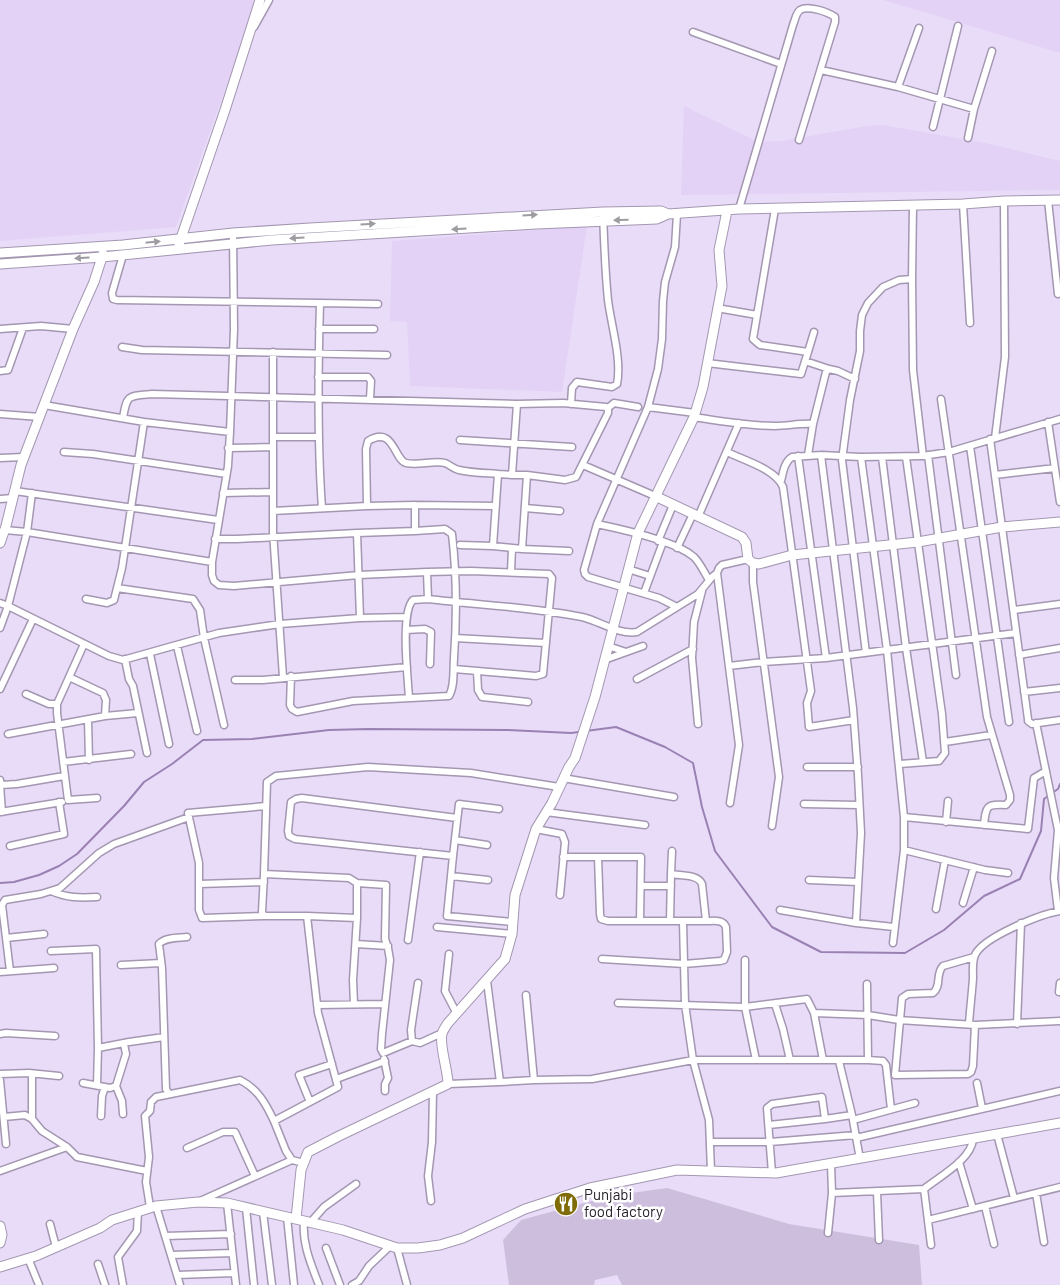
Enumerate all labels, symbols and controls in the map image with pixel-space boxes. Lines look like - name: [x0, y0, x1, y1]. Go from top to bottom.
- one-way arrow: [522, 211, 538, 219]
- one-way arrow: [613, 216, 629, 224]
- one-way arrow: [360, 220, 376, 228]
- one-way arrow: [450, 225, 466, 233]
- one-way arrow: [288, 235, 304, 243]
- one-way arrow: [146, 238, 162, 246]
- one-way arrow: [74, 255, 90, 263]
- place label: Punjabi food factory: [584, 1185, 663, 1220]
- restaurant icon: Punjabi food factory: [553, 1191, 579, 1217]

